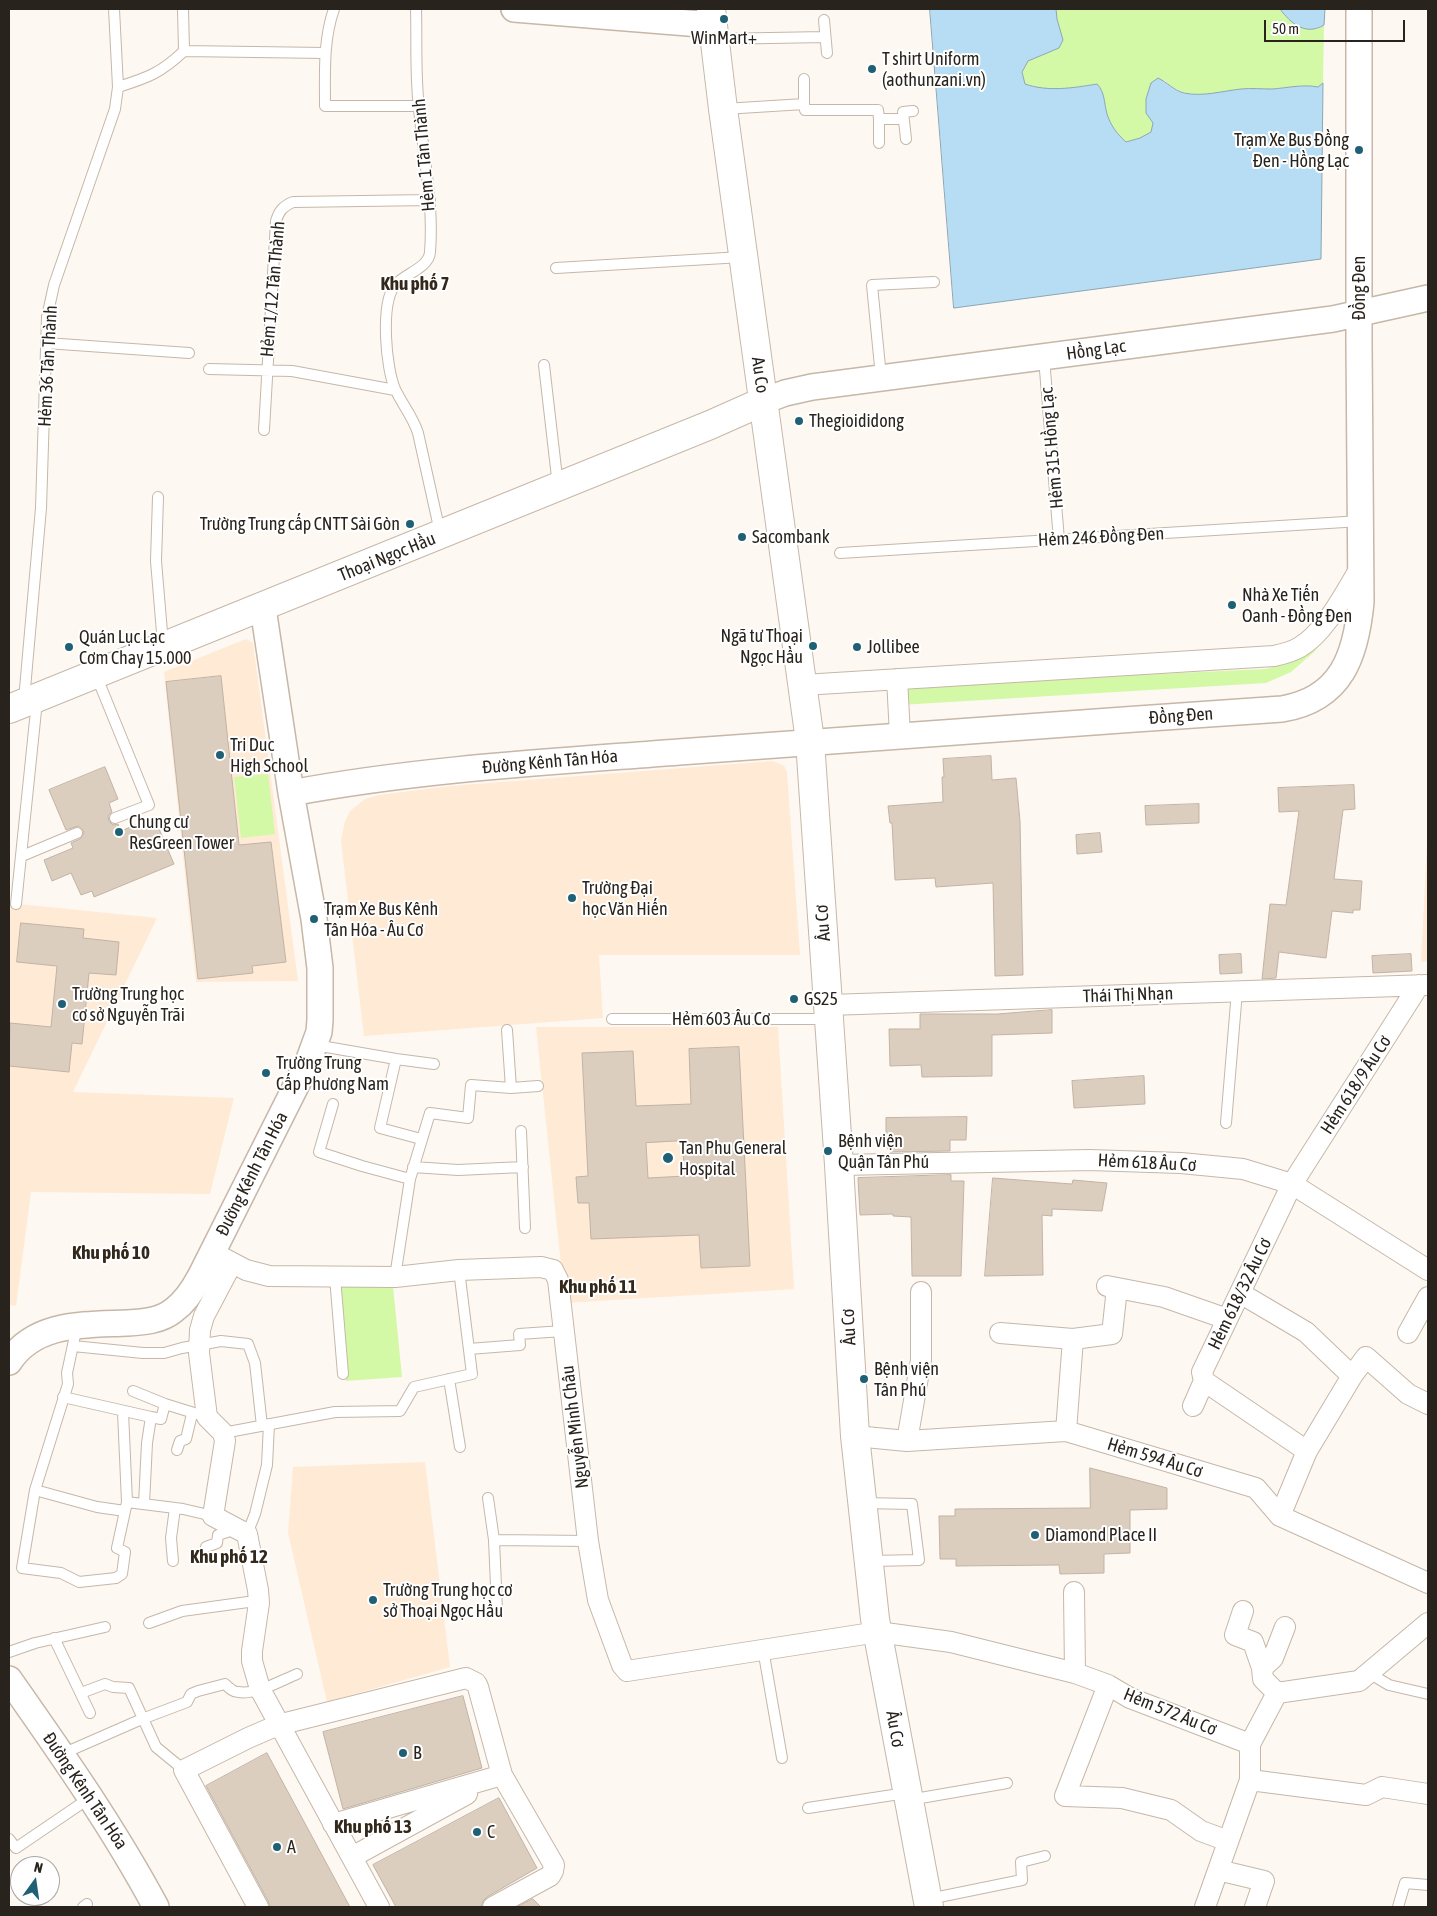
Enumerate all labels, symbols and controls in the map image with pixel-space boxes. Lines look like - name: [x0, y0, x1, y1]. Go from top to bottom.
- scale bar: [1267, 10, 1408, 42]
- marker: WinMart+: [718, 13, 730, 25]
- text: 50 m: [1272, 20, 1299, 37]
- place label: WinMart+: [691, 27, 757, 49]
- place label: T shirt Uniform (aothunzani.vn): [882, 48, 986, 90]
- marker: T shirt Uniform (aothunzani.vn): [866, 63, 878, 75]
- street label: Hẻm 1 Tân Thành: [408, 98, 440, 212]
- place label: Trạm Xe Bus Đồng Đen - Hồng Lạc: [1234, 129, 1349, 172]
- marker: Trạm Xe Bus Đồng Đen - Hồng Lạc: [1353, 144, 1365, 156]
- street label: Hẻm 1/12 Tân Thành: [256, 220, 290, 358]
- street label: Đồng Đen: [1348, 256, 1370, 320]
- district label: Khu phố 7: [381, 273, 449, 295]
- street label: Hẻm 36 Tân Thành: [34, 305, 62, 427]
- street label: Hồng Lạc: [1065, 335, 1127, 365]
- street label: Au Co: [747, 355, 773, 395]
- street label: Hẻm 315 Hồng Lạc: [1036, 386, 1068, 510]
- place label: Thegioididong: [809, 410, 904, 432]
- marker: Thegioididong: [793, 415, 805, 427]
- place label: Trường Trung cấp CNTT Sài Gòn: [200, 513, 400, 535]
- marker: Trường Trung cấp CNTT Sài Gòn: [404, 518, 416, 530]
- street label: Hẻm 246 Đồng Đen: [1037, 523, 1165, 551]
- place label: Sacombank: [752, 526, 830, 548]
- street label: Thoại Ngọc Hầu: [335, 528, 439, 586]
- marker: Sacombank: [736, 531, 748, 543]
- place label: Nhà Xe Tiến Oanh - Đồng Đen: [1242, 584, 1352, 626]
- marker: Nhà Xe Tiến Oanh - Đồng Đen: [1226, 599, 1238, 611]
- place label: Ngã tư Thoại Ngọc Hầu: [721, 625, 803, 668]
- place label: Quán Lục Lạc Cơm Chay 15.000: [79, 626, 192, 669]
- place label: Jollibee: [867, 636, 920, 658]
- marker: Ngã tư Thoại Ngọc Hầu: [807, 640, 819, 652]
- marker: Quán Lục Lạc Cơm Chay 15.000: [63, 641, 75, 653]
- marker: Jollibee: [851, 641, 863, 653]
- street label: Đồng Đen: [1148, 703, 1214, 729]
- place label: Tri Duc High School: [230, 734, 308, 776]
- street label: Đường Kênh Tân Hóa: [481, 745, 619, 779]
- marker: Tri Duc High School: [214, 749, 226, 761]
- place label: Chung cư ResGreen Tower: [129, 811, 234, 854]
- marker: Chung cư ResGreen Tower: [113, 826, 125, 838]
- place label: Trường Đại học Văn Hiến: [582, 877, 668, 920]
- marker: Trường Đại học Văn Hiến: [566, 892, 578, 904]
- place label: Trạm Xe Bus Kênh Tân Hóa - Âu Cơ: [324, 898, 438, 941]
- street label: Âu Cơ: [811, 904, 835, 942]
- marker: Trạm Xe Bus Kênh Tân Hóa - Âu Cơ: [308, 913, 320, 925]
- place label: Trường Trung học cơ sở Nguyễn Trãi: [72, 983, 185, 1026]
- street label: Thái Thị Nhạn: [1082, 983, 1174, 1007]
- place label: GS25: [804, 988, 838, 1010]
- marker: GS25: [788, 993, 800, 1005]
- marker: Trường Trung học cơ sở Nguyễn Trãi: [56, 998, 68, 1010]
- street label: Hẻm 603 Âu Cơ: [672, 1008, 770, 1030]
- street label: Hẻm 618/9 Âu Cơ: [1316, 1032, 1396, 1138]
- place label: Trường Trung Cấp Phương Nam: [276, 1052, 389, 1094]
- marker: Trường Trung Cấp Phương Nam: [260, 1067, 272, 1079]
- street label: Đường Kênh Tân Hóa: [211, 1108, 293, 1240]
- place label: Bệnh viện Quận Tân Phú: [838, 1130, 929, 1172]
- place label: Tan Phu General Hospital: [679, 1137, 787, 1180]
- marker: Bệnh viện Quận Tân Phú: [822, 1145, 834, 1157]
- street label: Hẻm 618 Âu Cơ: [1097, 1150, 1197, 1176]
- marker: Tan Phu General Hospital: [661, 1151, 675, 1165]
- street label: Hẻm 618/32 Âu Cơ: [1204, 1235, 1276, 1353]
- district label: Khu phố 10: [72, 1242, 150, 1264]
- district label: Khu phố 11: [559, 1276, 637, 1298]
- street label: Âu Cơ: [837, 1308, 861, 1346]
- place label: Bệnh viện Tân Phú: [874, 1358, 939, 1400]
- street label: Nguyễn Minh Châu: [557, 1364, 593, 1490]
- marker: Bệnh viện Tân Phú: [858, 1373, 870, 1385]
- street label: Hẻm 594 Âu Cơ: [1105, 1433, 1205, 1483]
- place label: Diamond Place II: [1045, 1524, 1157, 1546]
- marker: Diamond Place II: [1029, 1529, 1041, 1541]
- district label: Khu phố 12: [190, 1546, 268, 1568]
- place label: Trường Trung học cơ sở Thoại Ngọc Hầu: [383, 1579, 512, 1622]
- marker: Trường Trung học cơ sở Thoại Ngọc Hầu: [367, 1594, 379, 1606]
- street label: Hẻm 572 Âu Cơ: [1120, 1684, 1220, 1740]
- street label: Âu Cơ: [881, 1709, 909, 1749]
- street label: Đường Kênh Tân Hóa: [38, 1728, 132, 1854]
- place label: B: [413, 1742, 422, 1764]
- marker: B: [397, 1747, 409, 1759]
- district label: Khu phố 13: [334, 1816, 412, 1838]
- place label: C: [487, 1821, 495, 1843]
- marker: C: [471, 1826, 483, 1838]
- place label: A: [287, 1836, 296, 1858]
- marker: A: [271, 1841, 283, 1853]
- north arrow: [10, 1856, 60, 1906]
- text: N: [32, 1859, 44, 1876]

